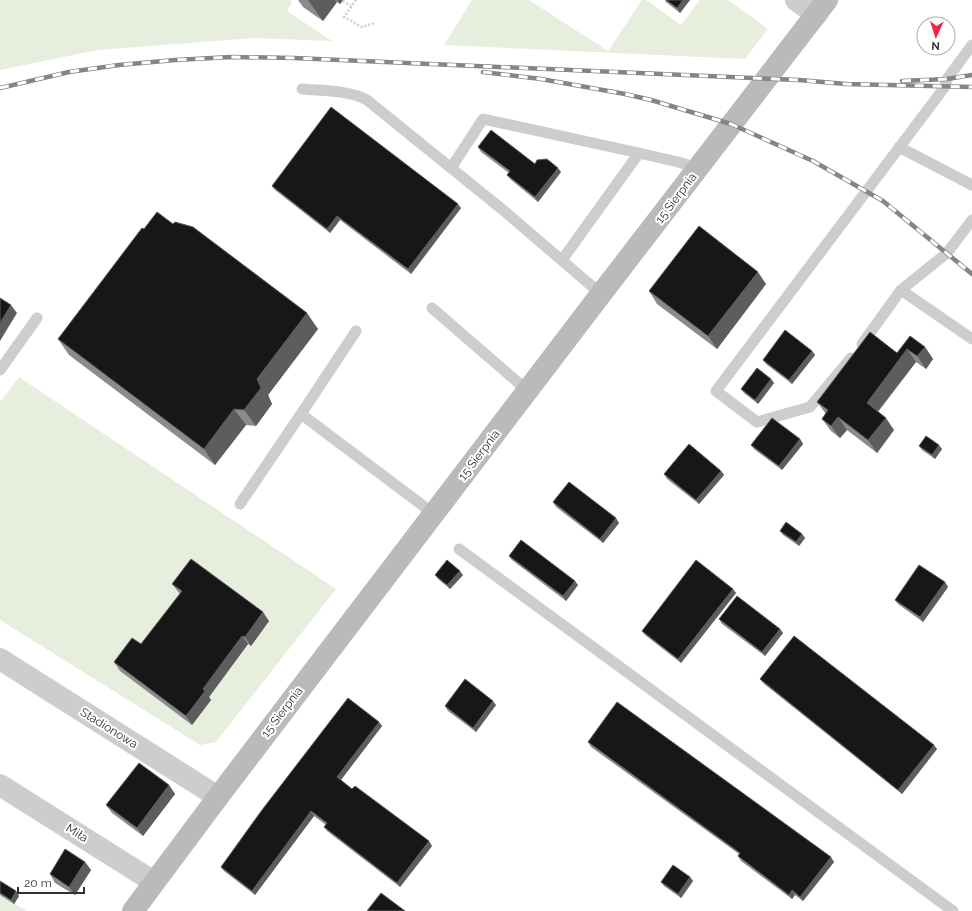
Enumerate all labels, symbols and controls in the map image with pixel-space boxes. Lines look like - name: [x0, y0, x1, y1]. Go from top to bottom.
- north arrow: [916, 16, 956, 56]
- text: N: [931, 39, 940, 52]
- street label: 15 Sierpnia: [653, 170, 699, 226]
- street label: 15 Sierpnia: [456, 427, 502, 483]
- street label: 15 Sierpnia: [259, 684, 305, 740]
- street label: Stadionowa: [78, 705, 140, 751]
- street label: Miła: [63, 821, 91, 845]
- scale bar: [18, 869, 84, 895]
- text: 20 m: [24, 876, 52, 890]

